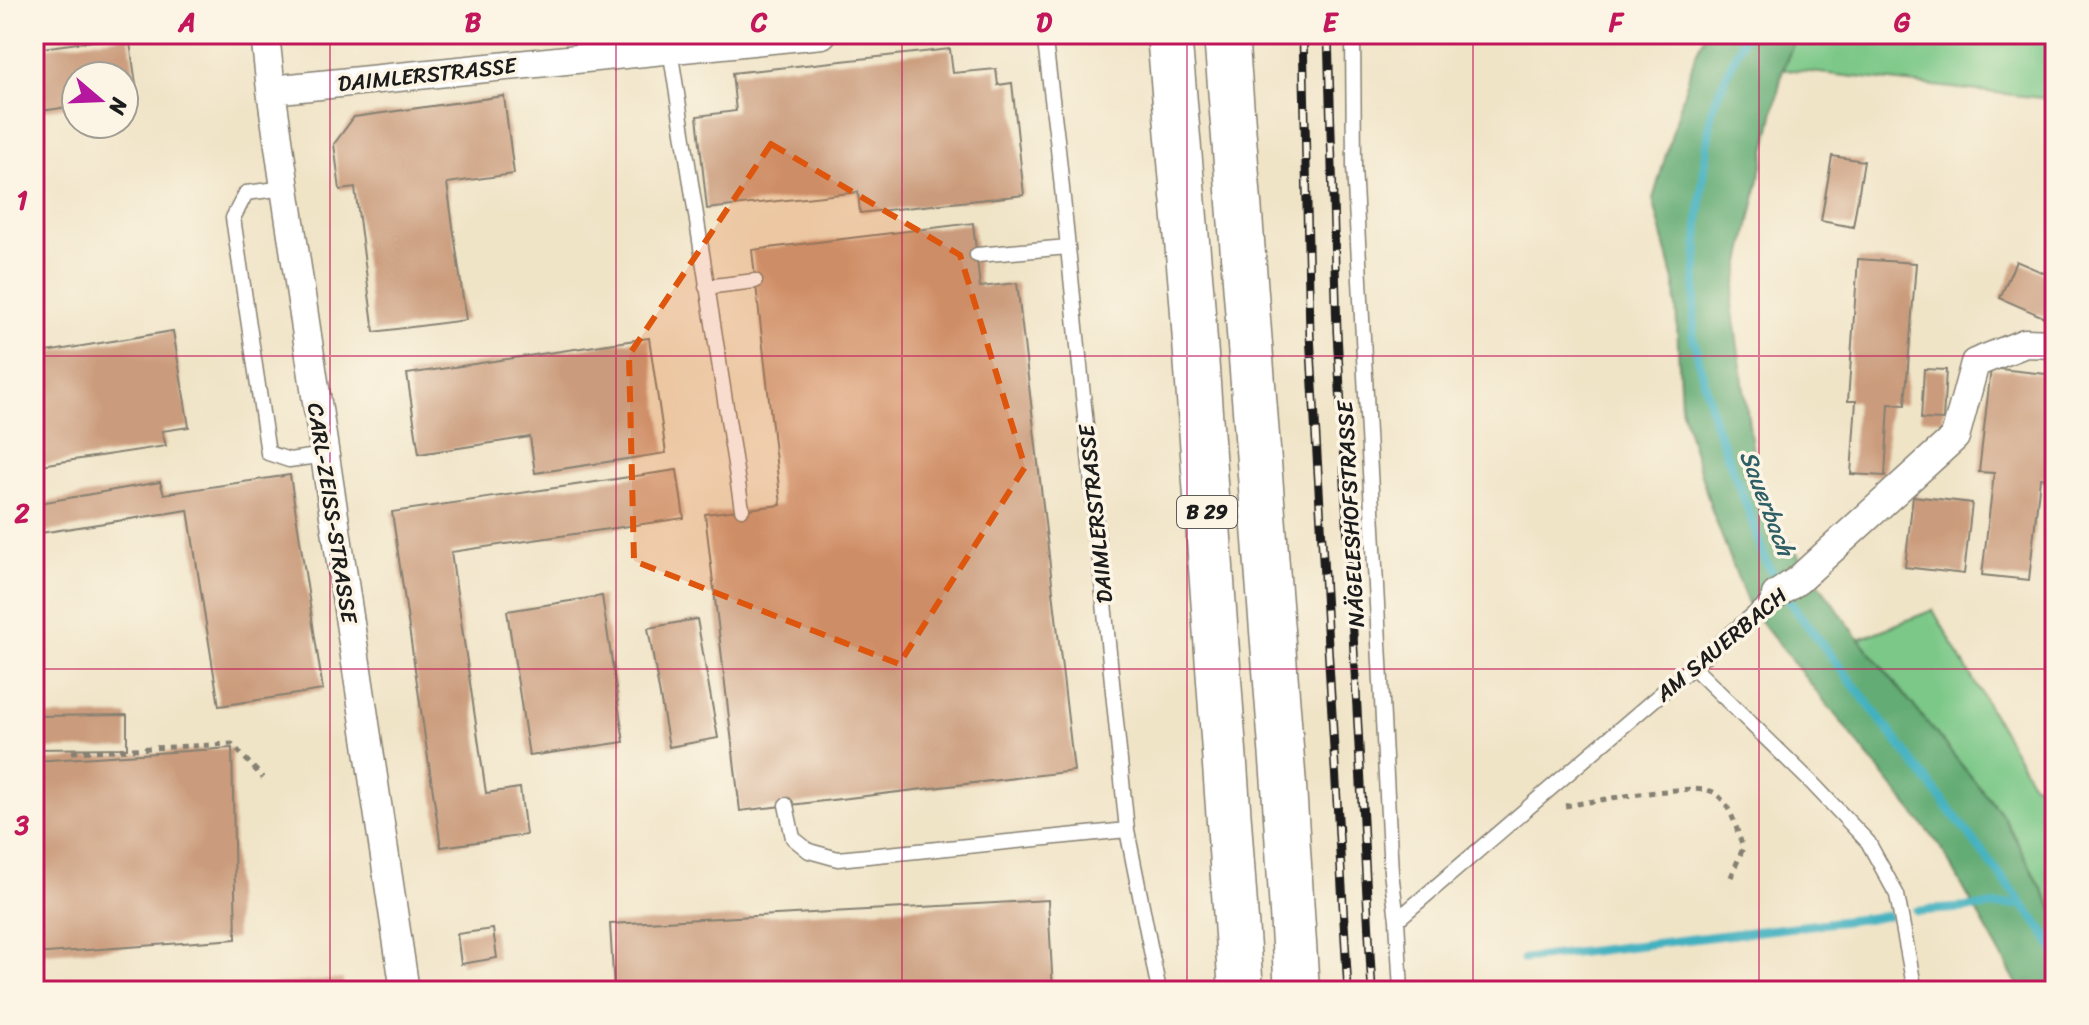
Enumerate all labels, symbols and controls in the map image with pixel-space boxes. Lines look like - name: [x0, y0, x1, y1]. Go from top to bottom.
- text: A: [177, 0, 196, 45]
- text: B: [465, 0, 482, 45]
- text: C: [750, 0, 768, 45]
- text: D: [1036, 0, 1052, 45]
- text: E: [1323, 0, 1340, 45]
- text: F: [1608, 0, 1625, 45]
- text: G: [1894, 0, 1911, 45]
- street label: DAIMLERSTRASSE: [336, 46, 520, 103]
- north arrow: [60, 60, 140, 140]
- text: N: [97, 92, 140, 121]
- text: 1: [16, 177, 28, 223]
- street label: NÄGELESHOFSTRASSE: [1325, 398, 1376, 628]
- street label: CARL-ZEISS-STRASSE: [296, 400, 369, 628]
- street label: DAIMLERSTRASSE: [1067, 421, 1124, 605]
- water label: Sauerbach: [1728, 444, 1807, 565]
- text: 2: [13, 490, 30, 536]
- road number: B 29: [1177, 496, 1237, 528]
- street label: AM SAUERBACH: [1646, 577, 1797, 712]
- text: 3: [14, 802, 30, 848]

